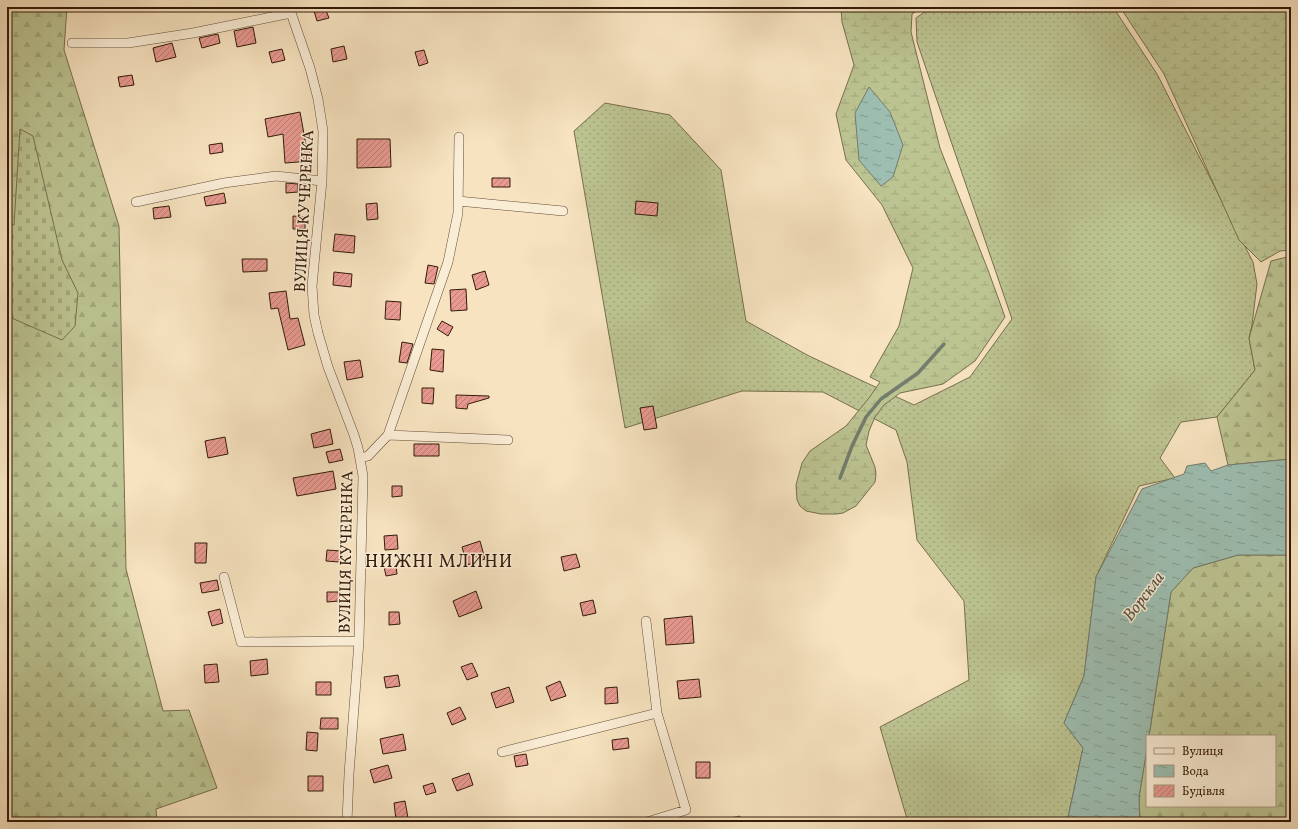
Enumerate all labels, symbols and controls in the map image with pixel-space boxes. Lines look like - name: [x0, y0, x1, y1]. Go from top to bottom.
- street label: ВУЛИЦЯ КУЧЕРЕНКА: [290, 129, 320, 293]
- street label: ВУЛИЦЯ КУЧЕРЕНКА: [335, 471, 359, 634]
- district label: НИЖНІ МЛИНИ: [365, 550, 513, 575]
- water label: Ворскла: [1118, 567, 1170, 626]
- legend: [1146, 735, 1276, 807]
- text: Вулиця: [1182, 744, 1223, 760]
- text: Вода: [1182, 764, 1209, 780]
- text: Будівля: [1182, 784, 1225, 800]

